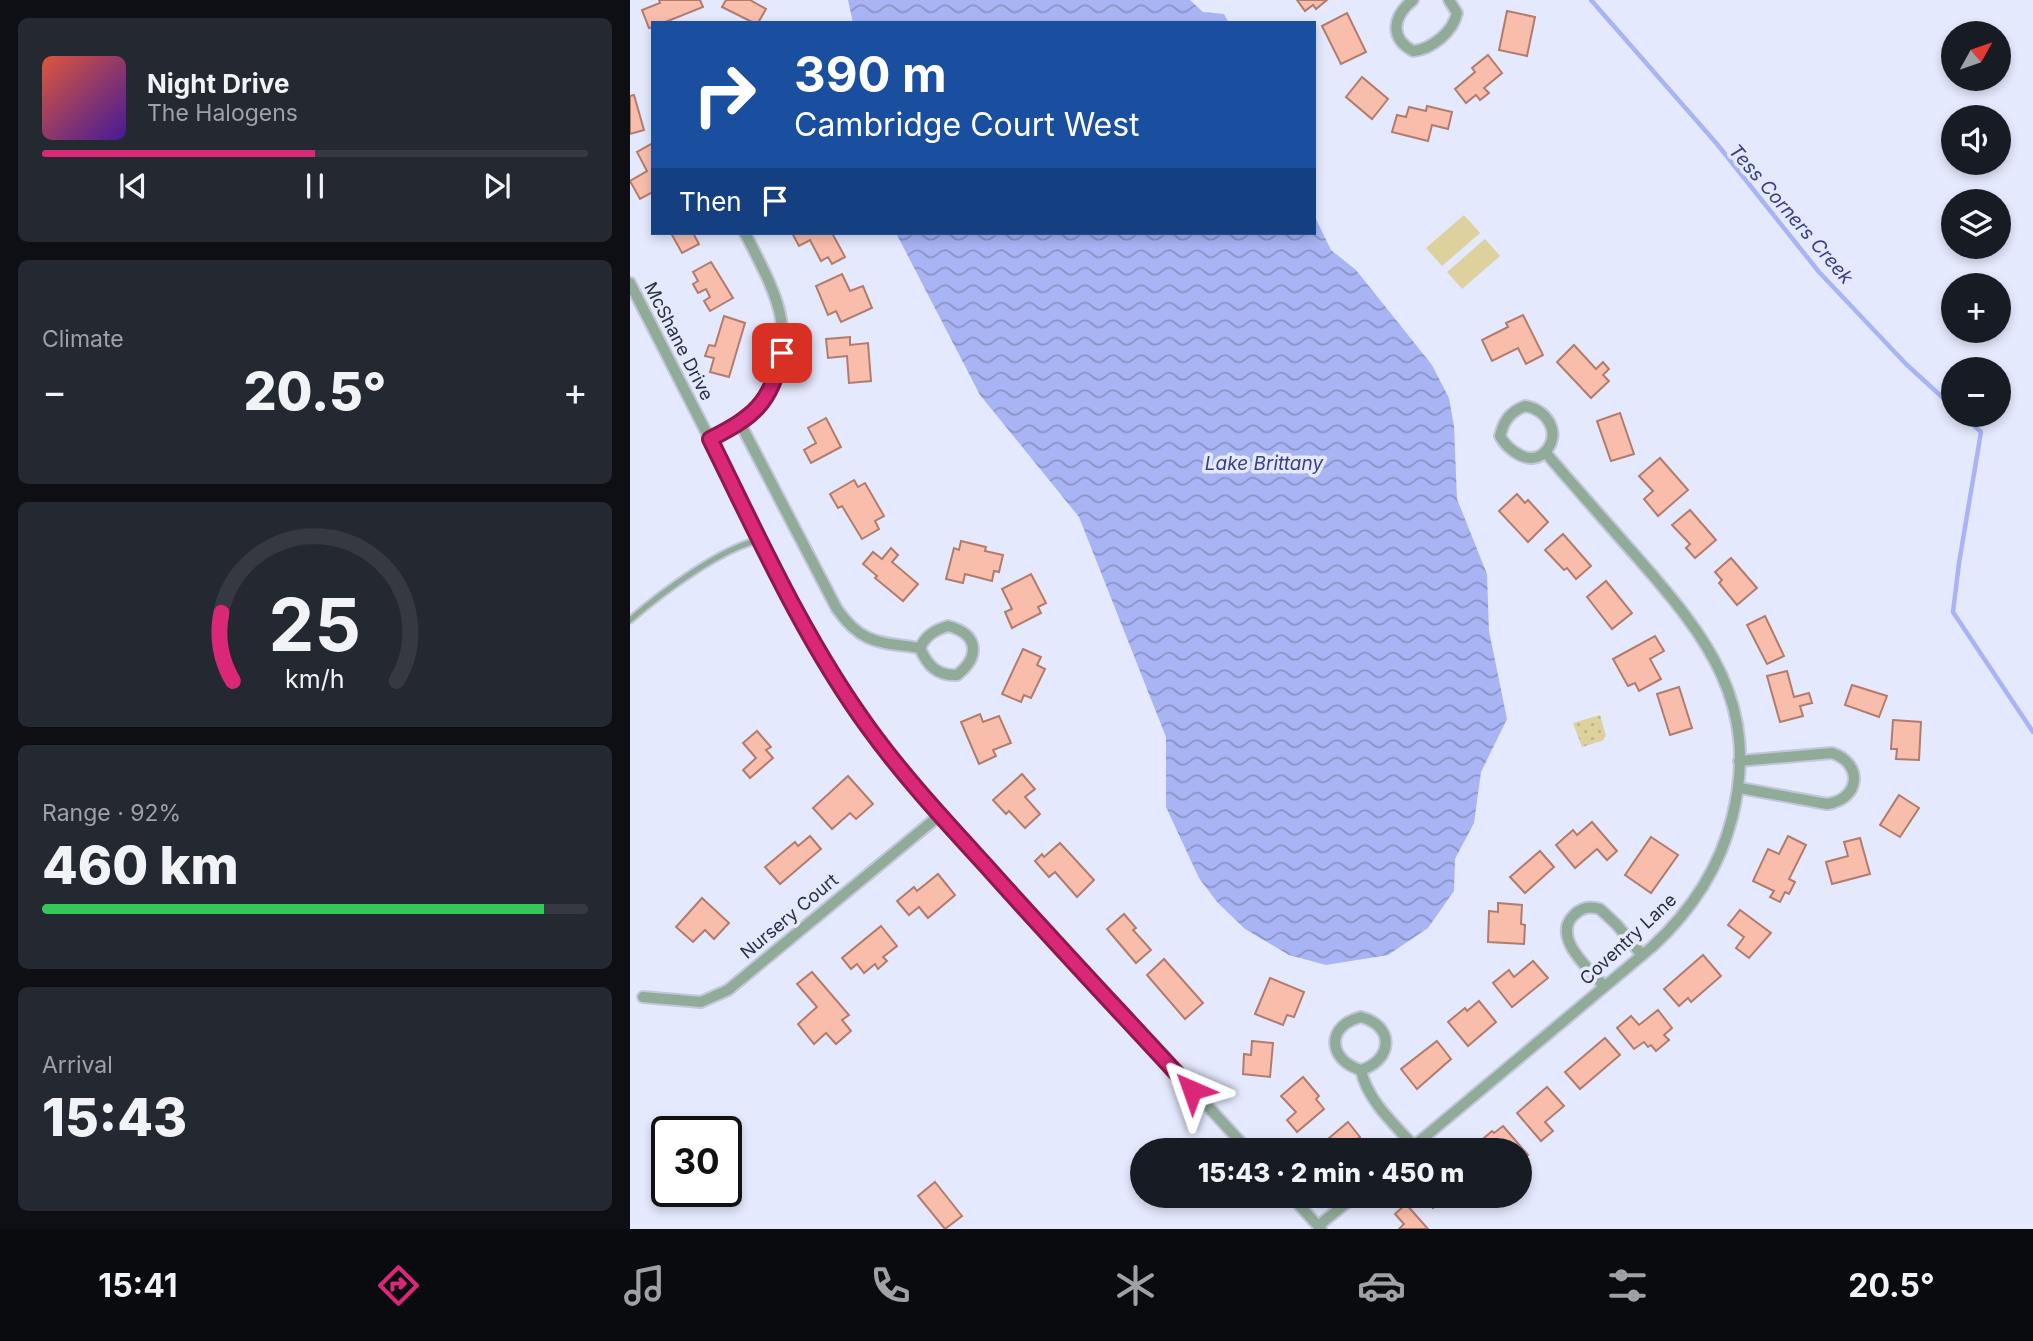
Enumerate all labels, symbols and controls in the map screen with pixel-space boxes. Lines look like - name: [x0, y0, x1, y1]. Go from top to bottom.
- north arrow: [1941, 21, 2011, 91]
- map controls: [1941, 21, 2011, 427]
- text: 390 m: [794, 45, 947, 104]
- icon: right: [679, 49, 770, 140]
- text: Night Drive: [147, 68, 289, 99]
- text: The Halogens: [147, 99, 298, 127]
- text: Cambridge Court West: [794, 105, 1140, 144]
- button: sound: [1941, 105, 2011, 175]
- water label: Tess Corners Creek: [1724, 139, 1858, 289]
- icon: previous: [114, 167, 152, 205]
- icon: pause: [296, 167, 334, 205]
- icon: next: [478, 167, 516, 205]
- icon: arrive: [756, 182, 794, 220]
- text: Then: [679, 186, 742, 217]
- button: layers: [1941, 189, 2011, 259]
- button: +: [1941, 273, 2011, 343]
- street label: McShane Drive: [640, 278, 718, 404]
- pin: [752, 323, 812, 383]
- text: Climate: [42, 325, 124, 353]
- icon: arrive: [763, 334, 801, 372]
- button: −: [1941, 357, 2011, 427]
- text: 20.5°: [243, 360, 387, 423]
- text: −: [42, 368, 67, 414]
- text: +: [563, 368, 588, 414]
- water label: Lake Brittany: [1205, 452, 1324, 475]
- text: 25: [269, 580, 361, 669]
- text: km/h: [285, 663, 345, 693]
- text: Range · 92%: [42, 799, 181, 827]
- text: 460 km: [42, 834, 239, 897]
- street label: Nursery Court: [736, 869, 842, 963]
- street label: Coventry Lane: [1575, 889, 1681, 989]
- text: Arrival: [42, 1051, 113, 1079]
- position arrow: [1155, 1053, 1229, 1127]
- text: 15:43: [42, 1086, 187, 1149]
- speed limit sign: 30: [651, 1116, 742, 1207]
- text: 15:43 · 2 min · 450 m: [1198, 1157, 1464, 1188]
- icon: directions: [374, 1261, 423, 1310]
- icon: music: [620, 1261, 669, 1310]
- icon: phone: [866, 1261, 915, 1310]
- icon: climate: [1111, 1261, 1160, 1310]
- icon: car: [1357, 1261, 1406, 1310]
- icon: filters: [1603, 1261, 1652, 1310]
- text: 15:41: [98, 1266, 178, 1305]
- text: 20.5°: [1848, 1266, 1935, 1305]

